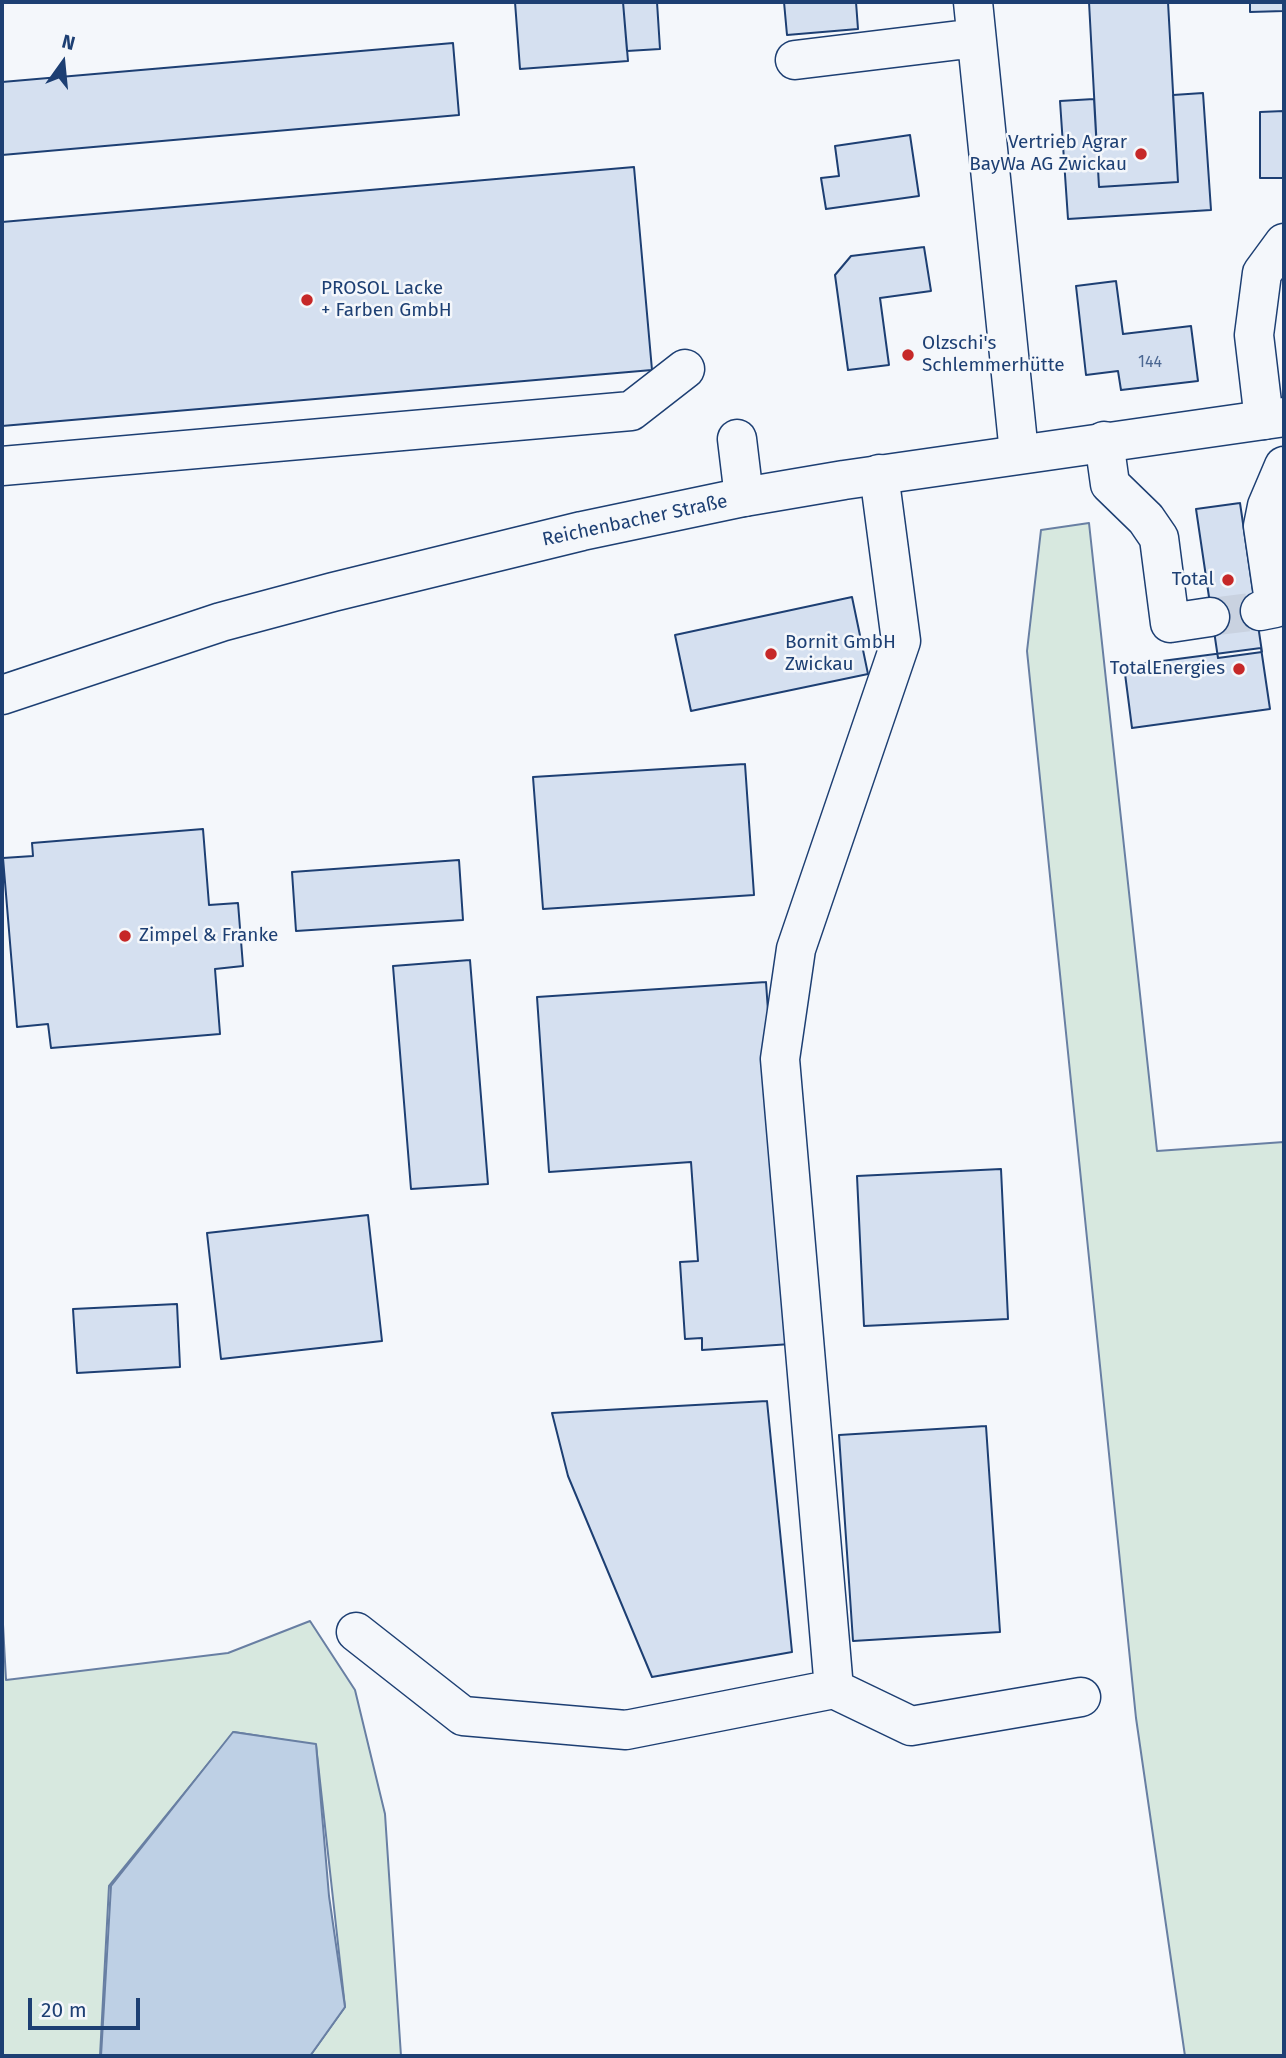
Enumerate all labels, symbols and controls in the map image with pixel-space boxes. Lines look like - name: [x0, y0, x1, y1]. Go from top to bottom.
- north arrow: [28, 28, 98, 98]
- text: N: [59, 29, 78, 55]
- place label: Vertrieb Agrar BayWa AG Zwickau: [969, 132, 1127, 176]
- marker: Vertrieb Agrar BayWa AG Zwickau: [1133, 146, 1149, 162]
- place label: PROSOL Lacke + Farben GmbH: [321, 278, 452, 322]
- marker: PROSOL Lacke + Farben GmbH: [299, 292, 315, 308]
- place label: Olzschi's Schlemmerhütte: [922, 333, 1065, 377]
- marker: Olzschi's Schlemmerhütte: [900, 347, 916, 363]
- house number: 144: [1138, 353, 1162, 373]
- street label: Reichenbacher Straße: [540, 490, 730, 552]
- place label: Total: [1172, 569, 1214, 591]
- marker: Total: [1220, 572, 1236, 588]
- place label: Bornit GmbH Zwickau: [785, 632, 896, 676]
- marker: Bornit GmbH Zwickau: [763, 646, 779, 662]
- place label: TotalEnergies: [1110, 658, 1225, 680]
- marker: TotalEnergies: [1231, 661, 1247, 677]
- place label: Zimpel & Franke: [139, 925, 278, 947]
- marker: Zimpel & Franke: [117, 928, 133, 944]
- scale bar: [32, 1984, 144, 2028]
- text: 20 m: [41, 1997, 87, 2023]

